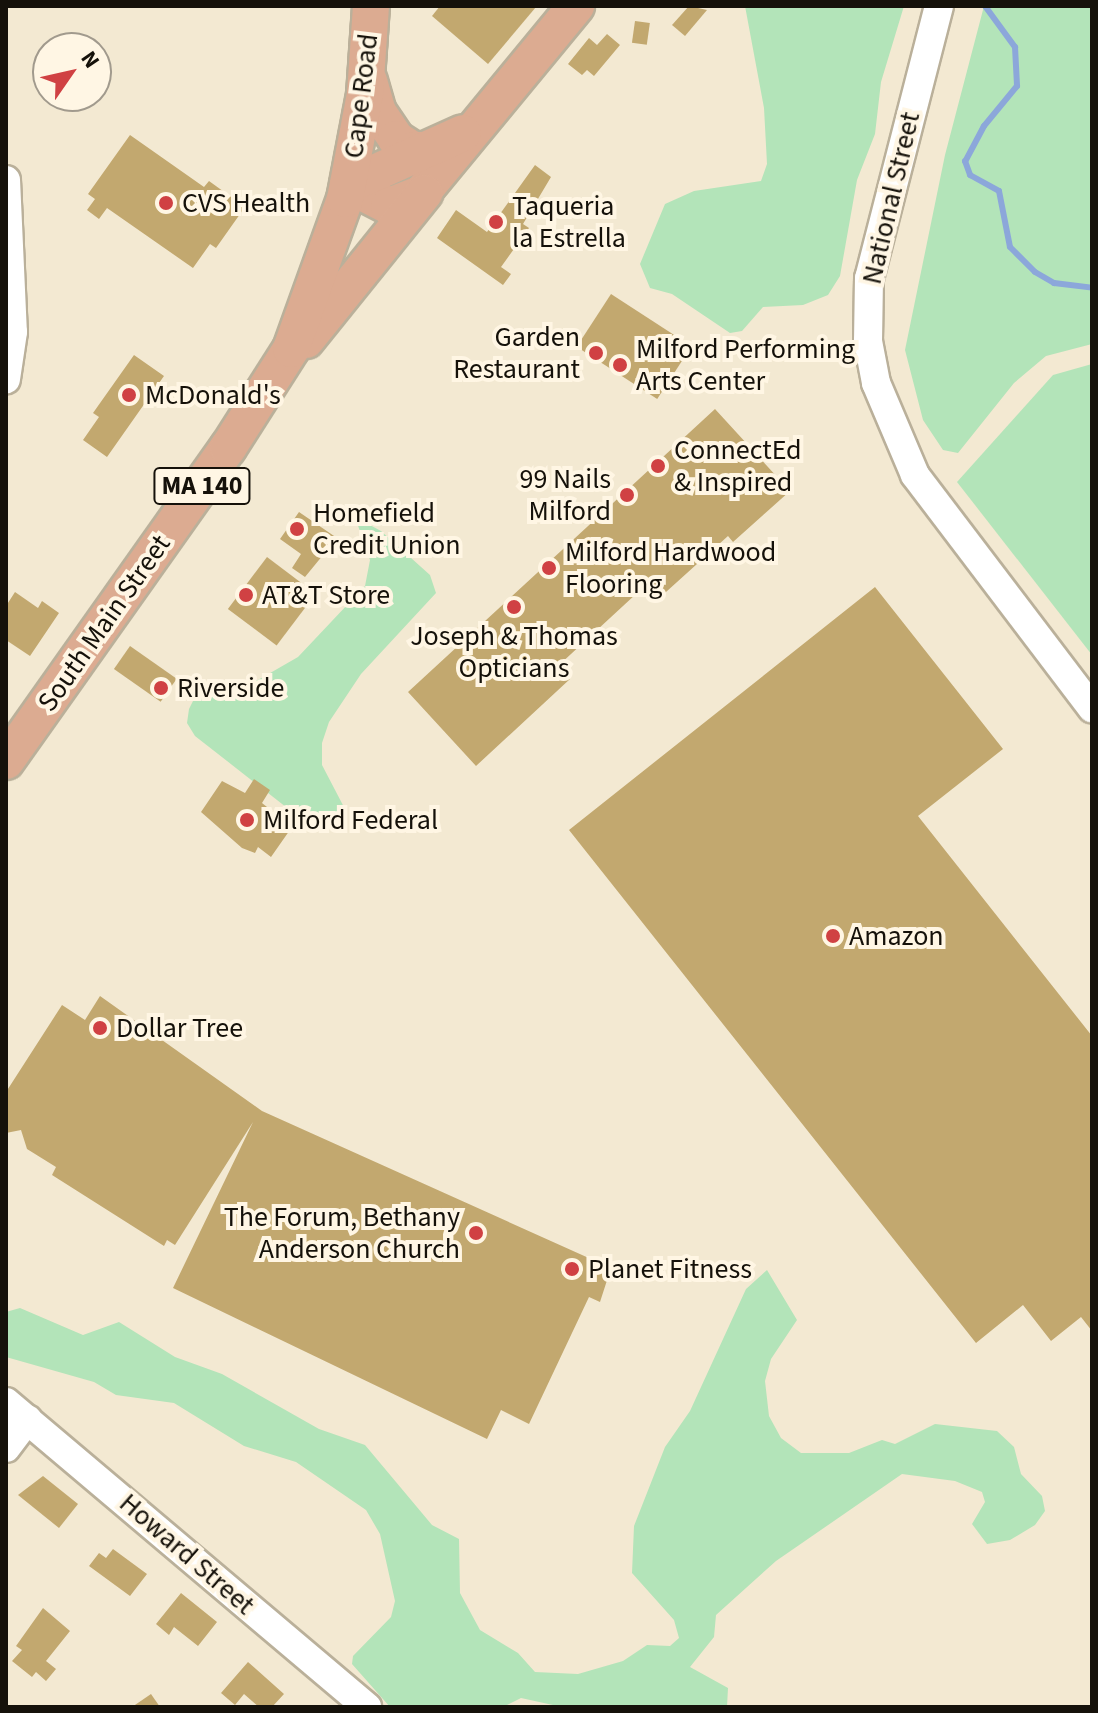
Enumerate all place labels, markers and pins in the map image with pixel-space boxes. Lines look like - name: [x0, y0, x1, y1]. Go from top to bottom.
- place label: CVS Health: [182, 186, 310, 220]
- place label: Taqueria la Estrella: [512, 189, 626, 255]
- marker: CVS Health: [157, 194, 175, 212]
- marker: Taqueria la Estrella: [487, 213, 505, 231]
- place label: Garden Restaurant: [453, 320, 580, 386]
- place label: Milford Performing Arts Center: [636, 332, 855, 398]
- marker: Garden Restaurant: [587, 344, 605, 362]
- marker: Milford Performing Arts Center: [611, 356, 629, 374]
- place label: McDonald's: [145, 378, 281, 412]
- marker: McDonald's: [120, 386, 138, 404]
- place label: ConnectEd & Inspired: [674, 433, 802, 499]
- marker: ConnectEd & Inspired: [649, 457, 667, 475]
- place label: 99 Nails Milford: [520, 462, 611, 528]
- marker: 99 Nails Milford: [618, 486, 636, 504]
- place label: Homefield Credit Union: [313, 496, 461, 562]
- marker: Homefield Credit Union: [288, 520, 306, 538]
- place label: Milford Hardwood Flooring: [565, 535, 776, 601]
- marker: Milford Hardwood Flooring: [540, 559, 558, 577]
- place label: AT&T Store: [262, 578, 390, 612]
- marker: AT&T Store: [237, 586, 255, 604]
- marker: Joseph & Thomas Opticians: [505, 598, 523, 616]
- place label: Joseph & Thomas Opticians: [410, 619, 618, 685]
- place label: Riverside: [177, 671, 284, 705]
- marker: Riverside: [152, 679, 170, 697]
- place label: Milford Federal: [263, 803, 438, 837]
- marker: Milford Federal: [238, 811, 256, 829]
- place label: Amazon: [849, 919, 944, 953]
- marker: Amazon: [824, 927, 842, 945]
- place label: Dollar Tree: [116, 1011, 243, 1045]
- marker: Dollar Tree: [91, 1019, 109, 1037]
- place label: The Forum, Bethany Anderson Church: [224, 1200, 460, 1266]
- marker: The Forum, Bethany Anderson Church: [467, 1224, 485, 1242]
- place label: Planet Fitness: [588, 1252, 752, 1286]
- marker: Planet Fitness: [563, 1260, 581, 1278]

